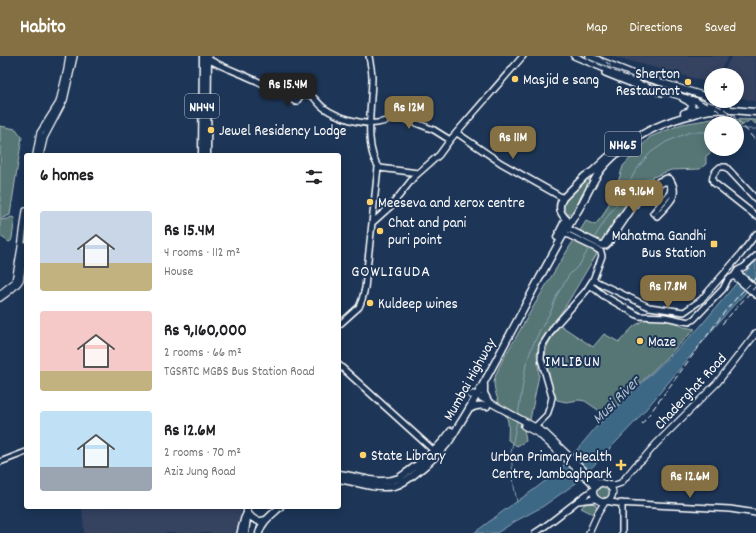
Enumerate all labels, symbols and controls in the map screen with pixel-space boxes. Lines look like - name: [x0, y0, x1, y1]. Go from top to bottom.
- text: Habito: [20, 15, 66, 42]
- text: Map: [586, 18, 608, 38]
- text: Directions: [630, 18, 683, 38]
- text: Saved: [705, 18, 736, 38]
- place label: Sherton Restaurant: [616, 64, 680, 103]
- map controls: [704, 68, 744, 156]
- button: +: [704, 68, 744, 108]
- place label: Masjid e sang: [523, 70, 599, 92]
- pin: Rs 15.4M: [247, 73, 329, 107]
- marker: Masjid e sang: [510, 74, 520, 84]
- text: Rs 15.4M: [269, 76, 307, 95]
- marker: Sherton Restaurant: [683, 77, 693, 87]
- road number: NH44: [185, 94, 219, 118]
- pin: Rs 12M: [376, 96, 442, 130]
- text: Rs 12M: [394, 99, 424, 118]
- button: −: [704, 116, 744, 156]
- place label: Jewel Residency Lodge: [219, 121, 347, 143]
- marker: Jewel Residency Lodge: [206, 125, 216, 135]
- pin: Rs 11M: [480, 126, 546, 160]
- text: Rs 11M: [499, 129, 527, 148]
- road number: NH65: [605, 132, 641, 156]
- text: 6 homes: [40, 165, 94, 189]
- icon: filters: [303, 166, 325, 188]
- pin: Rs 9.16M: [593, 180, 675, 214]
- text: Rs 9.16M: [614, 183, 654, 202]
- place label: Meeseva and xerox centre: [378, 193, 525, 215]
- marker: Meeseva and xerox centre: [365, 197, 375, 207]
- place label: Chat and pani puri point: [388, 213, 467, 252]
- text: Rs 15.4M: [164, 220, 215, 244]
- marker: Chat and pani puri point: [375, 226, 385, 236]
- place label: Mahatma Gandhi Bus Station: [612, 226, 706, 265]
- icon: home: [72, 227, 120, 275]
- marker: Mahatma Gandhi Bus Station: [709, 239, 719, 249]
- text: 4 rooms · 112 m²: [164, 244, 240, 263]
- district label: GOWLIGUDA: [351, 261, 431, 284]
- text: House: [164, 263, 193, 282]
- pin: Rs 17.8M: [627, 275, 709, 309]
- text: Rs 17.8M: [649, 278, 687, 297]
- place label: Kuldeep wines: [378, 294, 458, 316]
- marker: Kuldeep wines: [365, 298, 375, 308]
- text: Rs 9,160,000: [164, 320, 247, 344]
- icon: home: [72, 327, 120, 375]
- place label: Maze: [648, 332, 677, 354]
- street label: Mumbai Highway: [439, 334, 503, 425]
- marker: Maze: [635, 336, 645, 346]
- text: 2 rooms · 66 m²: [164, 344, 242, 363]
- street label: Chaderghat Road: [650, 349, 733, 436]
- district label: IMLIBUN: [545, 351, 601, 374]
- text: TGSRTC MGBS Bus Station Road: [164, 363, 315, 382]
- water label: Musi River: [587, 370, 648, 430]
- text: Rs 12.6M: [164, 420, 216, 444]
- icon: home: [72, 427, 120, 475]
- text: 2 rooms · 70 m²: [164, 444, 241, 463]
- place label: State Library: [371, 446, 446, 468]
- place label: Urban Primary Health Centre, Jambaghpark: [490, 447, 612, 486]
- marker: State Library: [358, 450, 368, 460]
- marker: Urban Primary Health Centre, Jambaghpark: [615, 459, 627, 471]
- text: Aziz Jung Road: [164, 463, 236, 482]
- pin: Rs 12.6M: [649, 465, 731, 499]
- text: Rs 12.6M: [670, 468, 710, 487]

